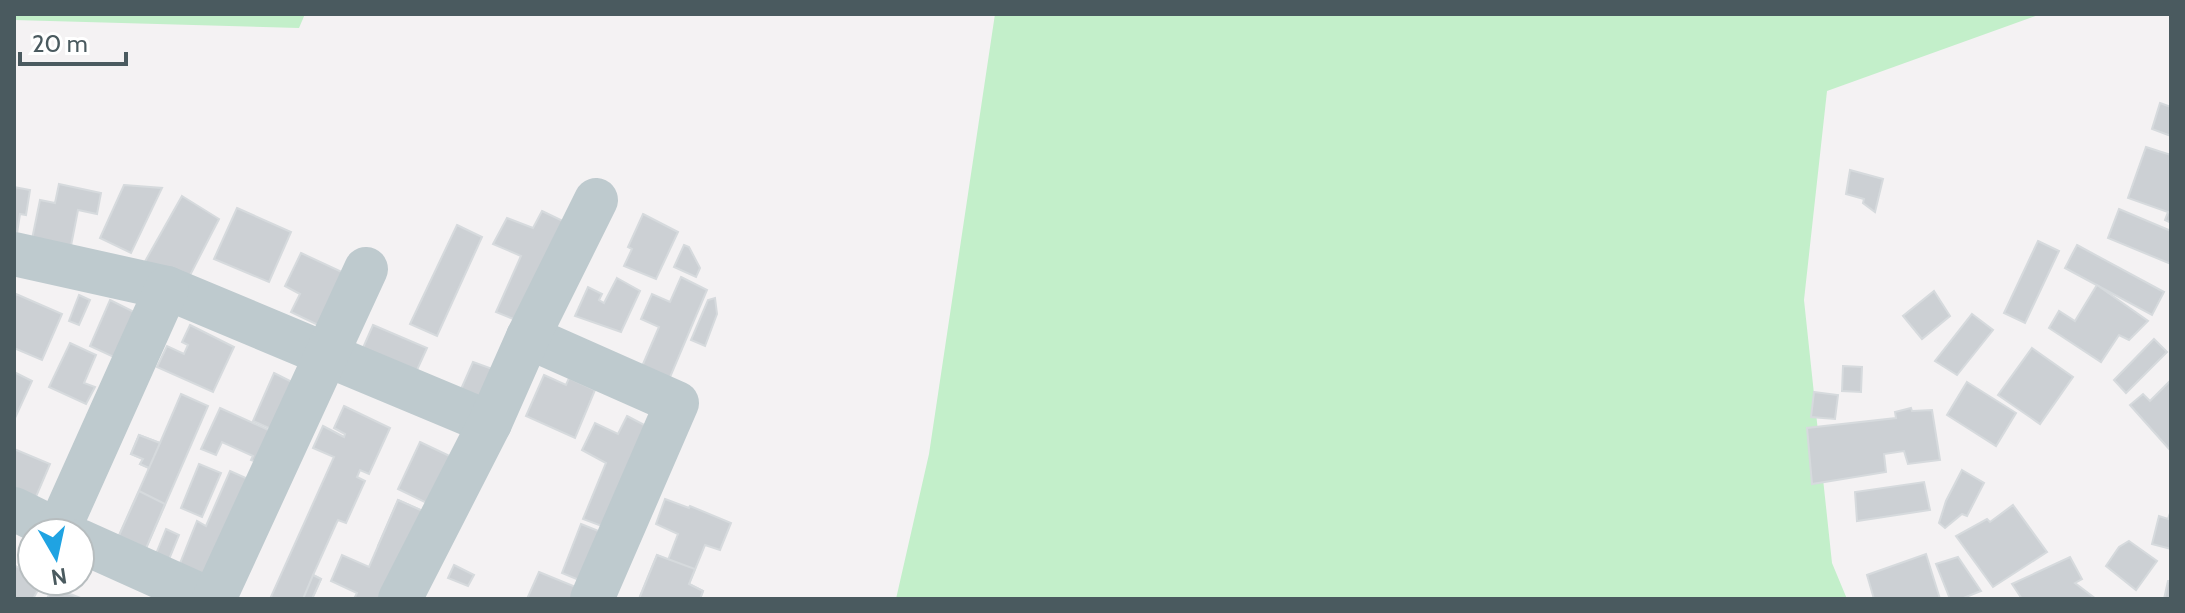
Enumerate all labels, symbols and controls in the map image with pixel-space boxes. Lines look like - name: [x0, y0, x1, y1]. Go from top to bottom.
- scale bar: [20, 16, 126, 66]
- text: 20 m: [32, 29, 88, 58]
- north arrow: [16, 517, 96, 597]
- text: N: [49, 562, 69, 591]

